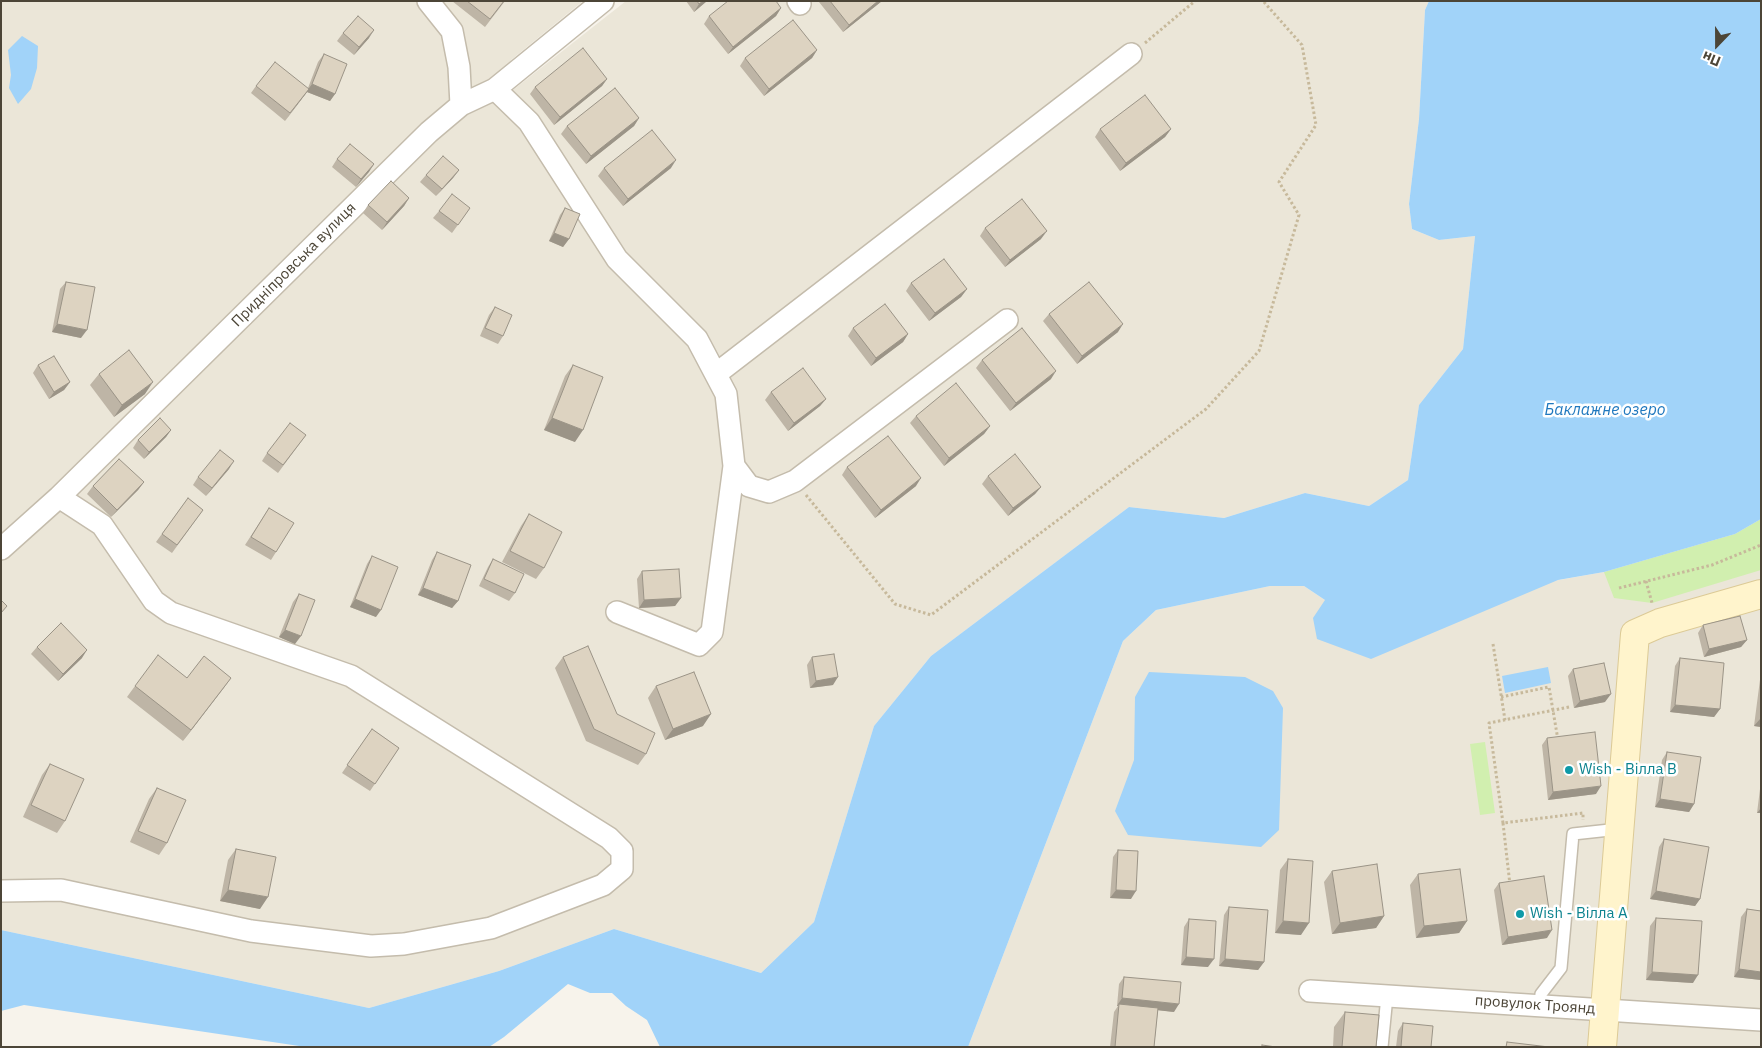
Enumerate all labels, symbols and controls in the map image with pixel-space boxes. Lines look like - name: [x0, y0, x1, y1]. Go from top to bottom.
- north arrow: [1692, 20, 1742, 70]
- text: Пн: [1699, 47, 1723, 71]
- street label: Придніпровська вулиця: [228, 199, 360, 331]
- water label: Баклажне озеро: [1544, 400, 1666, 420]
- place label: Wish - Вілла B: [1579, 761, 1677, 779]
- marker: Wish - Вілла B: [1563, 764, 1575, 776]
- place label: Wish - Вілла А: [1530, 905, 1628, 923]
- marker: Wish - Вілла А: [1514, 908, 1526, 920]
- street label: провулок Троянд: [1474, 992, 1596, 1018]

